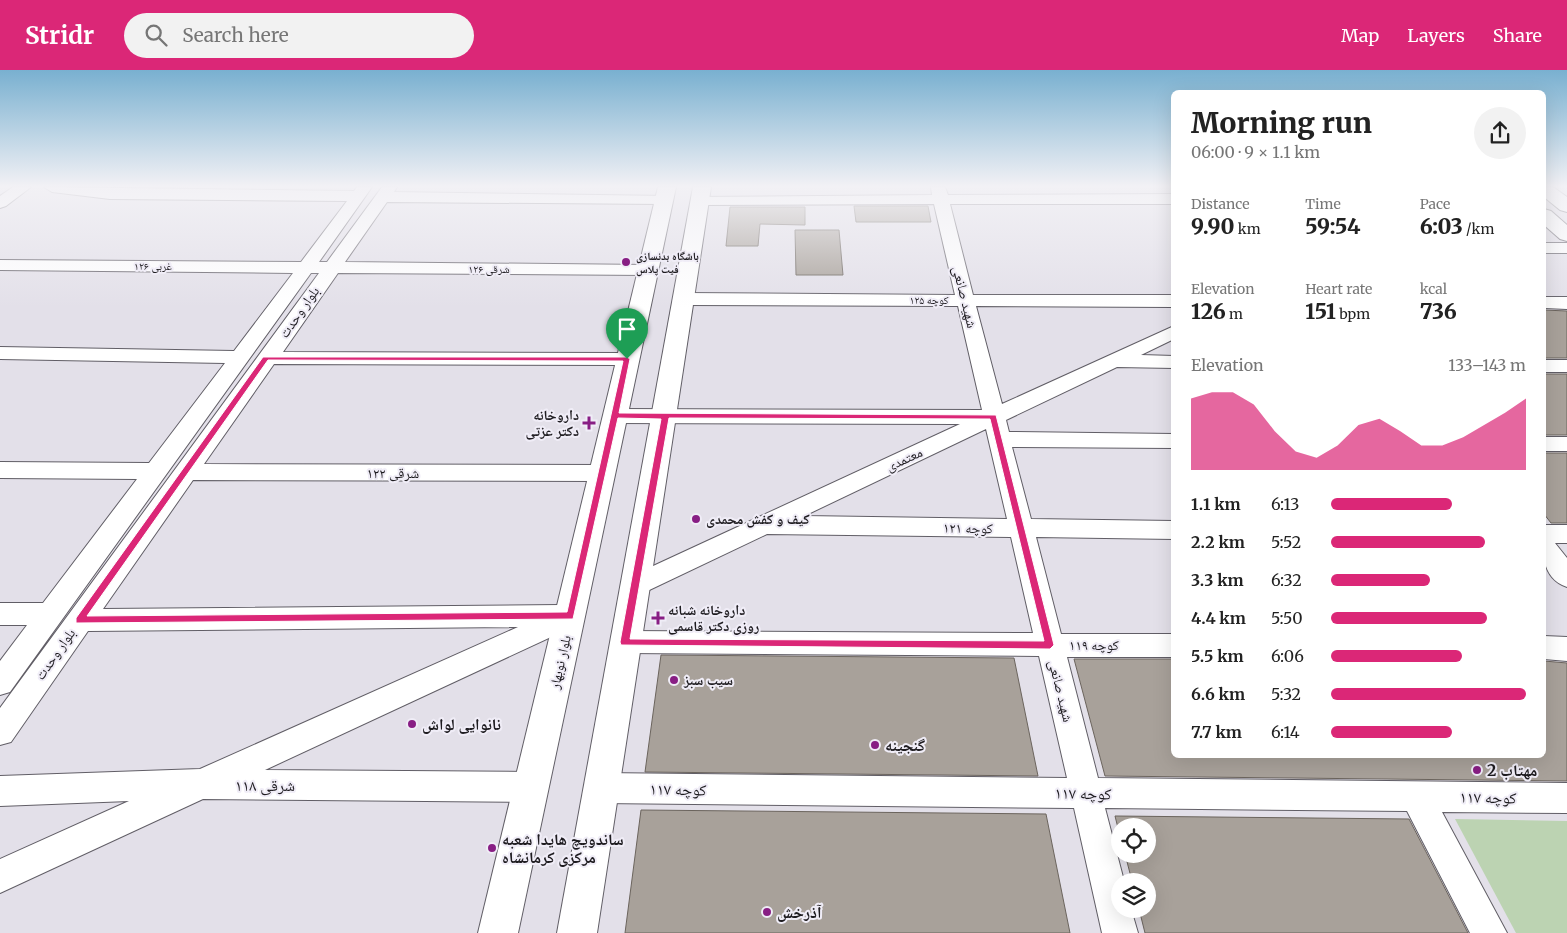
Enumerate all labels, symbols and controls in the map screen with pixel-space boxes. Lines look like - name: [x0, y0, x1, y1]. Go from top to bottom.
- search box: [124, 13, 474, 58]
- text: Stridr: [25, 20, 94, 51]
- icon: search: [142, 21, 170, 49]
- text: Search here: [182, 23, 289, 47]
- text: Map: [1341, 24, 1379, 47]
- text: Layers: [1407, 24, 1465, 47]
- text: Share: [1493, 24, 1542, 47]
- text: Morning run: [1191, 105, 1372, 141]
- button: share: [1474, 107, 1526, 159]
- text: 06:00 · 9 × 1.1 km: [1191, 142, 1320, 162]
- text: Distance: [1191, 195, 1250, 213]
- text: Time: [1305, 195, 1341, 213]
- text: Pace: [1420, 195, 1450, 213]
- text: 9.90: [1191, 213, 1235, 240]
- text: 59:54: [1305, 213, 1361, 240]
- text: 6:03: [1420, 213, 1463, 240]
- text: km: [1235, 220, 1261, 238]
- text: /km: [1463, 220, 1494, 238]
- place label: باشگاه بدنسازی فیت پلاس: [636, 249, 699, 277]
- marker: باشگاه بدنسازی فیت پلاس: [620, 256, 632, 268]
- street label: ۱۲۶ غربی: [134, 259, 172, 273]
- street label: ۱۲۶ شرقی: [468, 262, 510, 276]
- street label: شهید صانعی: [949, 264, 981, 330]
- text: Elevation: [1191, 280, 1255, 298]
- text: Heart rate: [1305, 280, 1372, 298]
- text: kcal: [1420, 280, 1447, 298]
- street label: بلوار وحدت: [275, 283, 323, 341]
- street label: کوچه ۱۲۵: [909, 293, 949, 307]
- text: 126: [1191, 298, 1226, 325]
- text: 151: [1305, 298, 1336, 325]
- text: 736: [1420, 298, 1457, 325]
- text: m: [1226, 305, 1243, 323]
- text: bpm: [1336, 305, 1370, 323]
- pin: [606, 308, 648, 359]
- icon: arrive: [613, 315, 641, 343]
- text: Elevation: [1191, 355, 1264, 375]
- text: 133–143 m: [1448, 355, 1526, 375]
- place label: داروخانه دکتر عزتی: [526, 406, 579, 440]
- marker: داروخانه دکتر عزتی: [583, 417, 595, 429]
- street label: معتمدی: [883, 443, 925, 475]
- street label: ۱۲۲ شرقی: [367, 464, 419, 482]
- text: 1.1 km: [1191, 494, 1241, 514]
- text: 6:13: [1271, 494, 1299, 514]
- place label: کیف و کفش محمدی: [706, 510, 810, 528]
- marker: کیف و کفش محمدی: [690, 513, 702, 525]
- street label: کوچه ۱۲۱: [943, 519, 993, 537]
- text: 2.2 km: [1191, 532, 1245, 552]
- text: 5:52: [1271, 532, 1301, 552]
- text: 3.3 km: [1191, 570, 1244, 590]
- text: 6:32: [1271, 570, 1302, 590]
- place label: داروخانه شبانه روزی دکتر قاسمی: [668, 601, 759, 635]
- text: 4.4 km: [1191, 608, 1246, 628]
- text: 5:50: [1271, 608, 1302, 628]
- marker: داروخانه شبانه روزی دکتر قاسمی: [652, 612, 664, 624]
- street label: بلوار وحدت: [31, 625, 79, 683]
- street label: بلوار نوبهار: [545, 633, 575, 692]
- street label: کوچه ۱۱۹: [1069, 636, 1119, 654]
- text: 5.5 km: [1191, 646, 1244, 666]
- text: 6:06: [1271, 646, 1304, 666]
- street label: شهید صانعی: [1045, 658, 1077, 724]
- place label: سیب سبز: [683, 671, 733, 689]
- marker: سیب سبز: [668, 674, 680, 686]
- text: 6.6 km: [1191, 684, 1245, 704]
- text: 5:32: [1271, 684, 1301, 704]
- place label: نانوایی لواش: [422, 714, 501, 734]
- marker: نانوایی لواش: [406, 718, 418, 730]
- text: 7.7 km: [1191, 722, 1242, 742]
- text: 6:14: [1271, 722, 1300, 742]
- place label: گنجینه: [885, 735, 925, 755]
- marker: گنجینه: [869, 739, 881, 751]
- place label: مهتاب 2: [1487, 760, 1537, 780]
- marker: مهتاب 2: [1471, 764, 1483, 776]
- street label: ۱۱۸ شرقی: [235, 775, 295, 796]
- street label: کوچه ۱۱۷: [649, 779, 707, 800]
- street label: کوچه ۱۱۷: [1054, 783, 1112, 804]
- street label: کوچه ۱۱۷: [1459, 787, 1517, 808]
- map controls: [1111, 818, 1156, 918]
- button: locate: [1111, 818, 1156, 863]
- place label: ساندویچ هایدا شعبه مرکزی کرمانشاه: [502, 829, 624, 867]
- marker: ساندویچ هایدا شعبه مرکزی کرمانشاه: [486, 842, 498, 854]
- button: layers: [1111, 873, 1156, 918]
- place label: آذرخش: [777, 902, 822, 922]
- marker: آذرخش: [761, 906, 773, 918]

